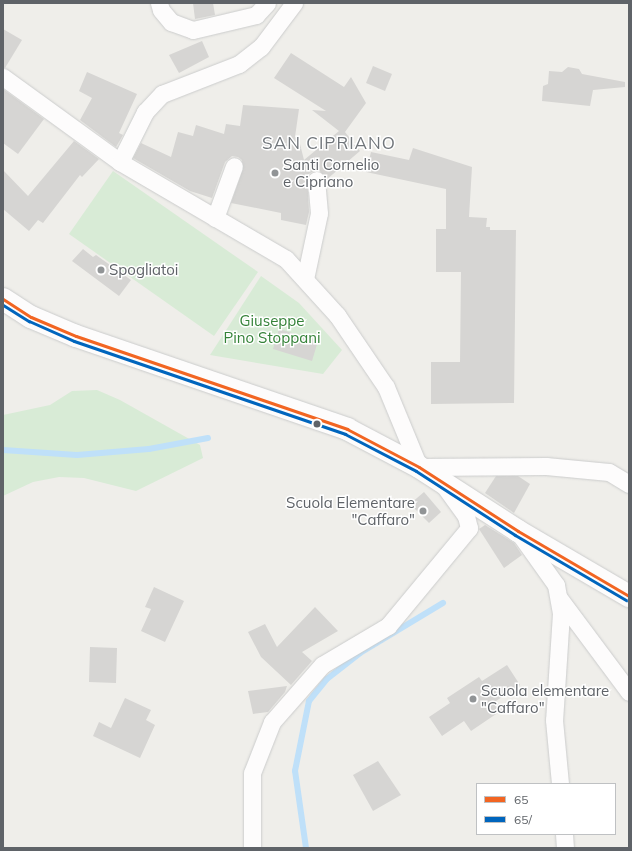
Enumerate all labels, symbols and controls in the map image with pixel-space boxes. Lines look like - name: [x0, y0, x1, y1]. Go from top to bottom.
- district label: SAN CIPRIANO: [262, 133, 396, 153]
- place label: Santi Cornelio e Cipriano: [283, 155, 379, 190]
- marker: Santi Cornelio e Cipriano: [270, 168, 280, 178]
- place label: Spogliatoi: [109, 261, 178, 279]
- marker: Spogliatoi: [96, 265, 106, 275]
- park label: Giuseppe Pino Stoppani: [223, 311, 321, 346]
- unlabelled marker: [312, 419, 322, 429]
- place label: Scuola Elementare "Caffaro": [286, 493, 415, 528]
- marker: Scuola Elementare "Caffaro": [418, 506, 428, 516]
- place label: Scuola elementare "Caffaro": [481, 681, 609, 716]
- marker: Scuola elementare "Caffaro": [468, 694, 478, 704]
- legend: [476, 783, 616, 835]
- text: 65: [514, 792, 528, 807]
- text: 65/: [514, 812, 532, 827]

